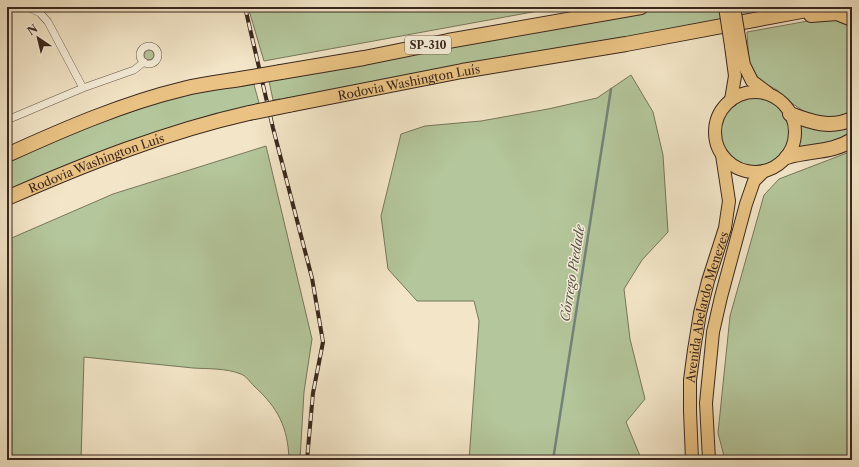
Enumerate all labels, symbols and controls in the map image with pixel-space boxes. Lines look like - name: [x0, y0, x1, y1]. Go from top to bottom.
- north arrow: [18, 18, 58, 58]
- text: N: [24, 21, 41, 38]
- road number: SP-310: [405, 36, 451, 54]
- street label: Rodovia Washington Luís: [336, 61, 481, 103]
- street label: Rodovia Washington Luís: [26, 130, 166, 196]
- water label: Córrego Piedade: [556, 223, 588, 322]
- street label: Avenida Abelardo Menezes: [682, 229, 731, 385]

